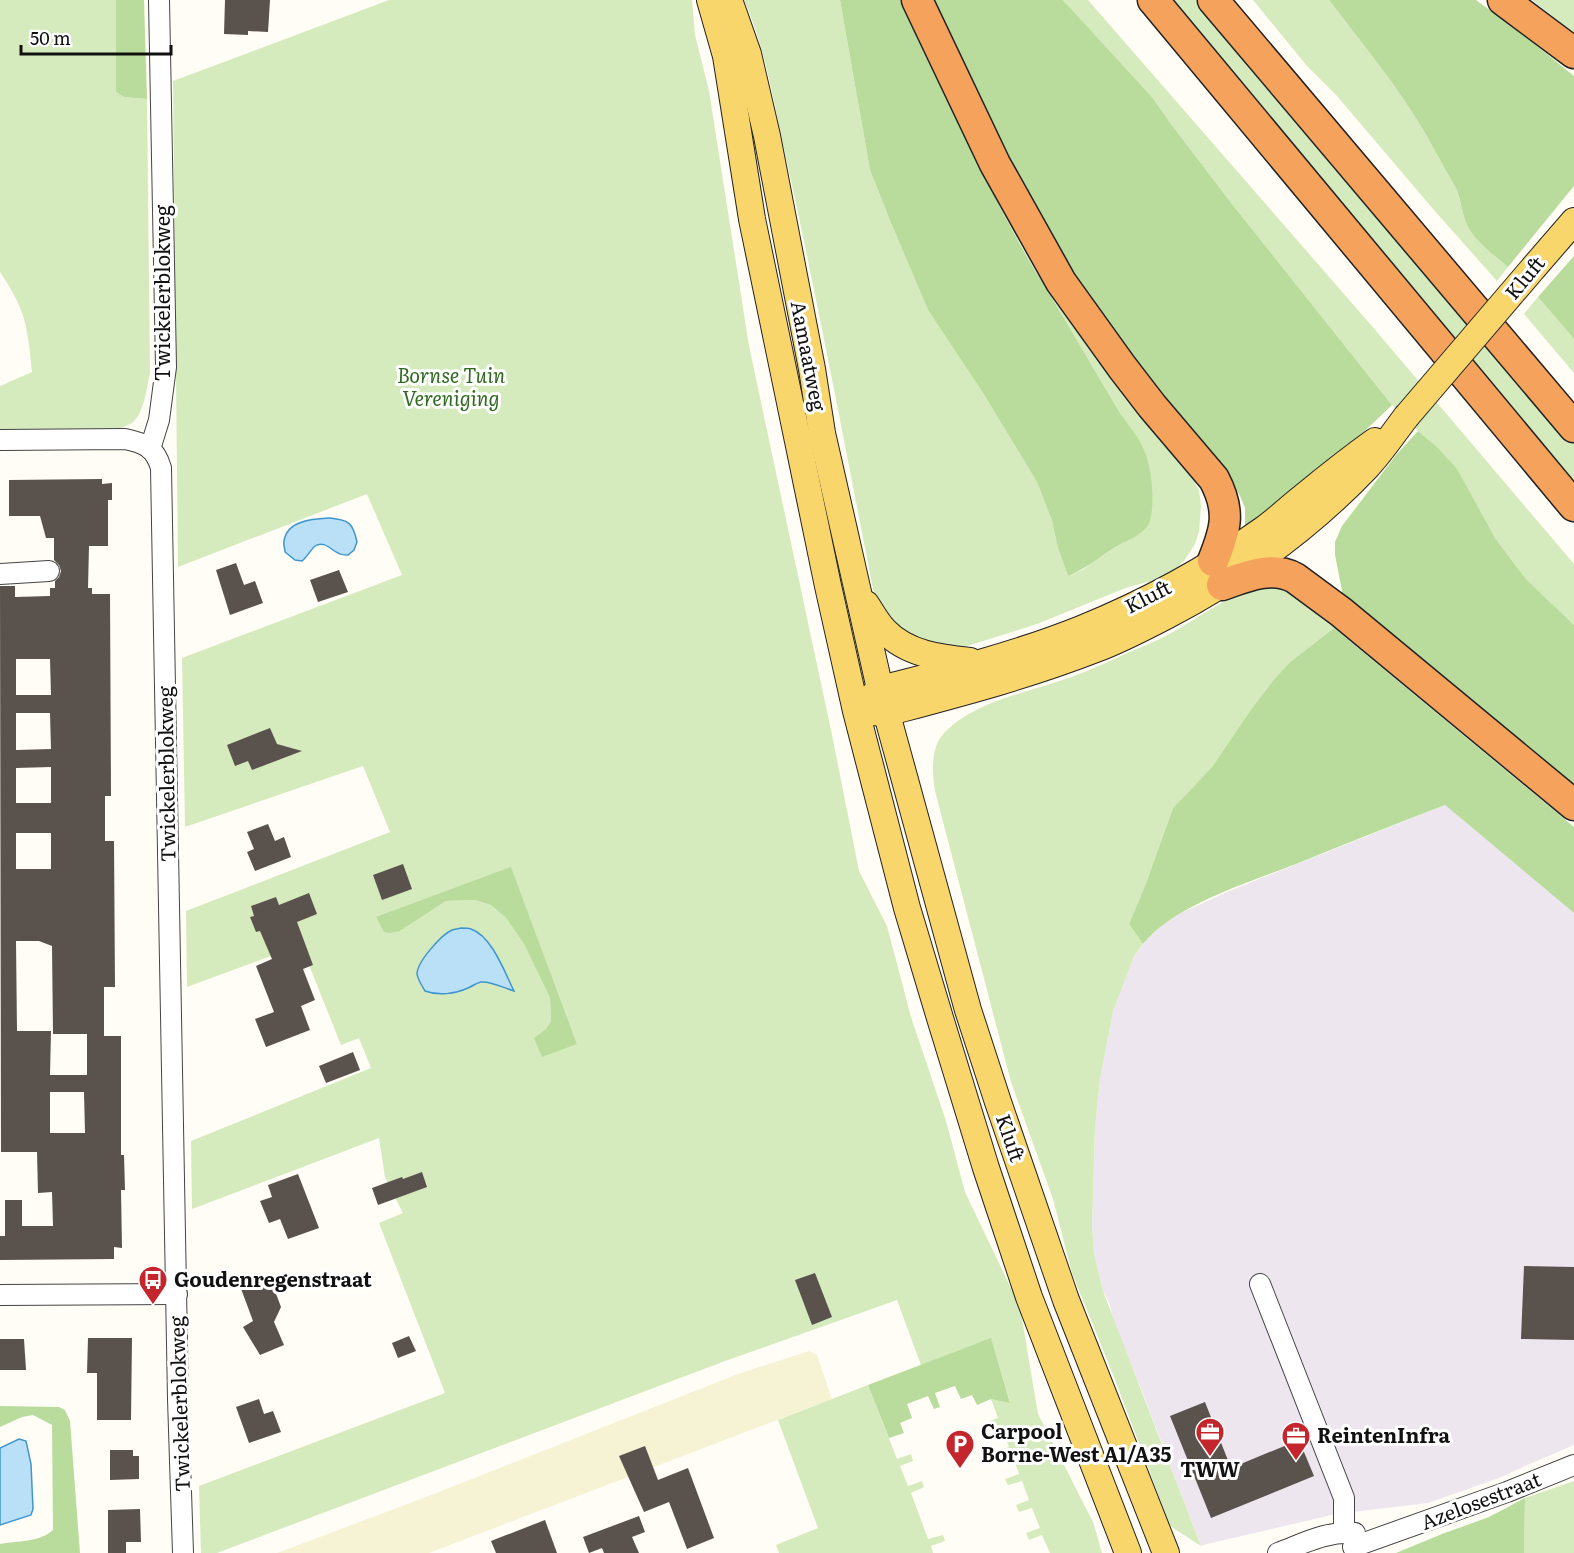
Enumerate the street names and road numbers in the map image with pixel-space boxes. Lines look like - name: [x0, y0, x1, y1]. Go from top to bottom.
- street label: Twickelerblokweg: [146, 204, 176, 381]
- street label: Kluft: [1496, 248, 1551, 305]
- street label: Aamaatweg: [785, 298, 836, 414]
- street label: Kluft: [1118, 571, 1176, 620]
- street label: Twickelerblokweg: [148, 685, 182, 862]
- street label: Kluft: [990, 1109, 1034, 1166]
- street label: Twickelerblokweg: [160, 1315, 196, 1493]
- street label: Azelosestraat: [1416, 1462, 1545, 1536]

